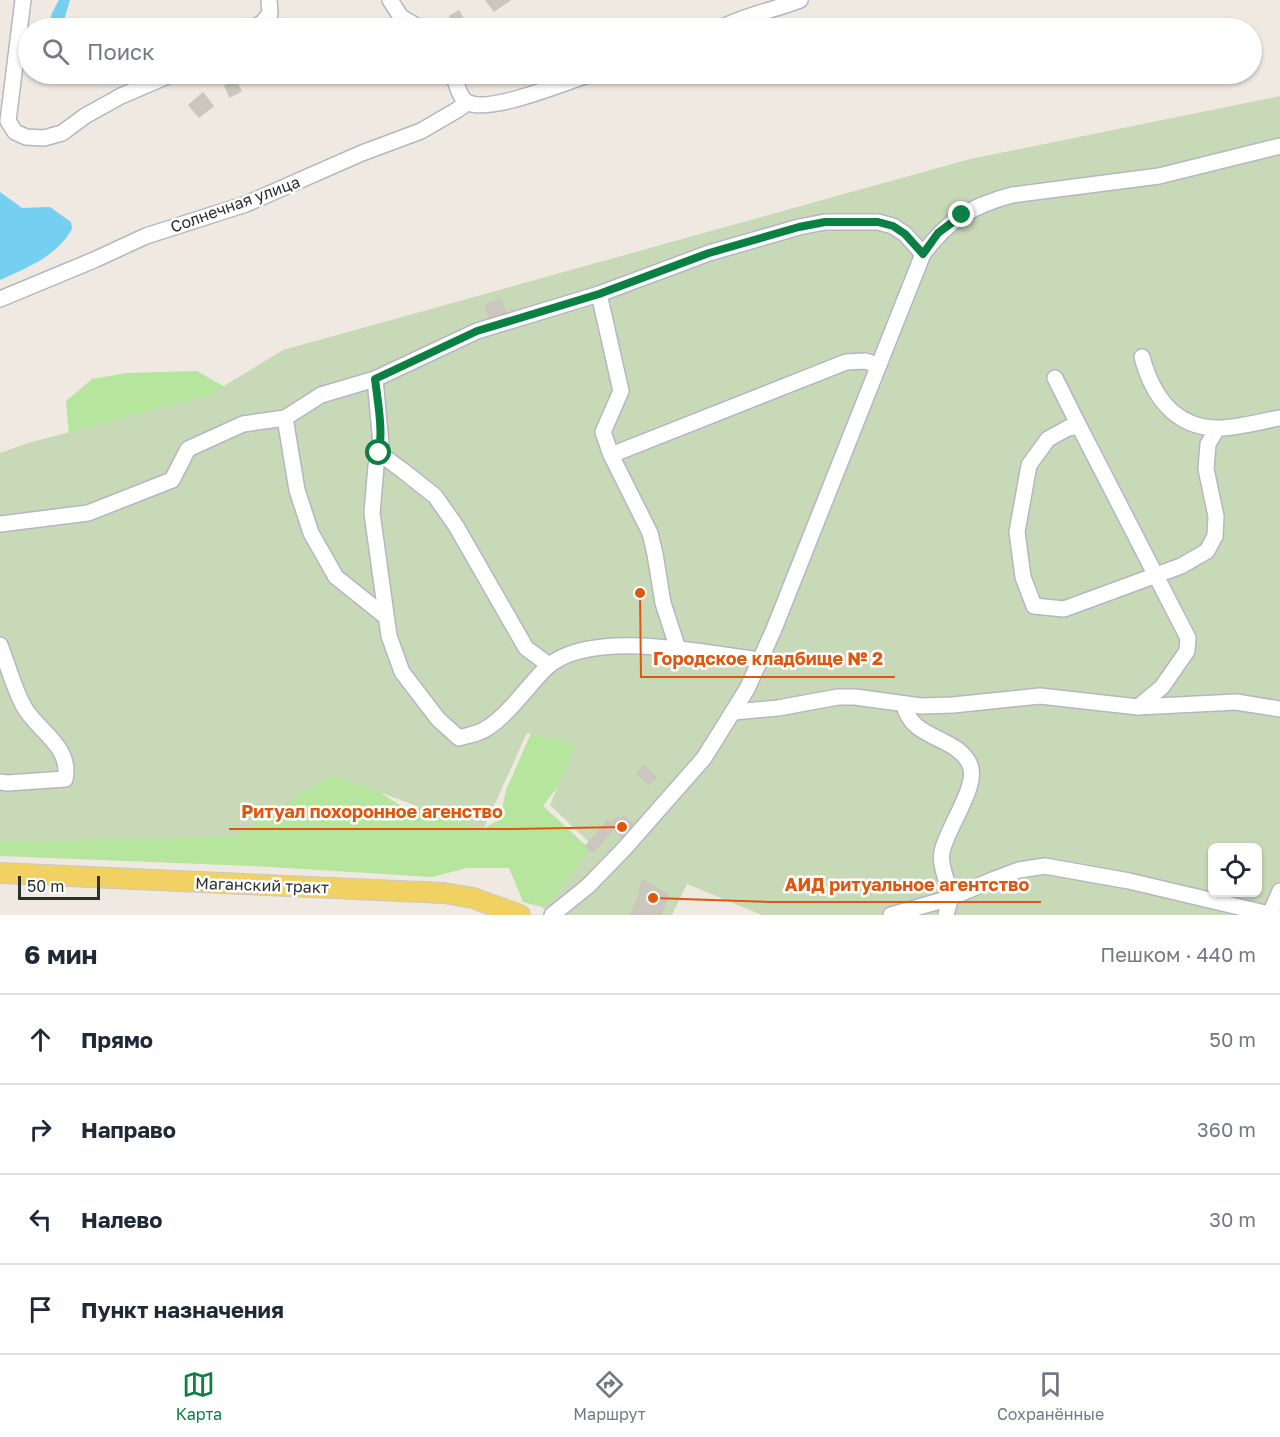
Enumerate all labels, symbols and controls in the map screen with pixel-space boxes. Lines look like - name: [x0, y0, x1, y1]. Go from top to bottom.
- search box: [18, 18, 1262, 84]
- icon: search: [39, 35, 72, 68]
- text: Поиск: [87, 38, 155, 65]
- street label: Солнечная улица: [167, 171, 303, 237]
- route end: [948, 201, 974, 227]
- route start: [365, 439, 391, 465]
- callout: Городское кладбище № 2: [641, 641, 895, 677]
- text: Городское кладбище № 2: [653, 647, 883, 669]
- callout: Ритуал похоронное агенство: [229, 793, 514, 829]
- text: Ритуал похоронное агенство: [241, 800, 503, 822]
- map controls: [1208, 843, 1262, 897]
- button: locate: [1208, 843, 1262, 897]
- callout: АИД ритуальное агентство: [773, 866, 1041, 902]
- scale bar: [18, 873, 100, 900]
- street label: Маганский тракт: [195, 873, 329, 897]
- text: АИД ритуальное агентство: [785, 873, 1030, 895]
- text: 50 m: [27, 876, 64, 896]
- text: 6 мин: [24, 939, 97, 970]
- text: Пешком · 440 m: [1100, 942, 1256, 966]
- icon: ahead: [24, 1023, 57, 1056]
- text: Прямо: [81, 1026, 153, 1053]
- text: 50 m: [1209, 1027, 1256, 1051]
- icon: right: [24, 1113, 57, 1146]
- text: Направо: [81, 1116, 176, 1143]
- text: 360 m: [1197, 1117, 1256, 1141]
- icon: left: [24, 1203, 57, 1236]
- text: Налево: [81, 1206, 163, 1233]
- text: 30 m: [1209, 1207, 1256, 1231]
- icon: arrive: [24, 1293, 57, 1326]
- text: Пункт назначения: [81, 1296, 284, 1323]
- tab: Карта: [176, 1368, 222, 1424]
- tab: Маршрут: [573, 1368, 646, 1424]
- tab: Сохранённые: [997, 1368, 1104, 1424]

